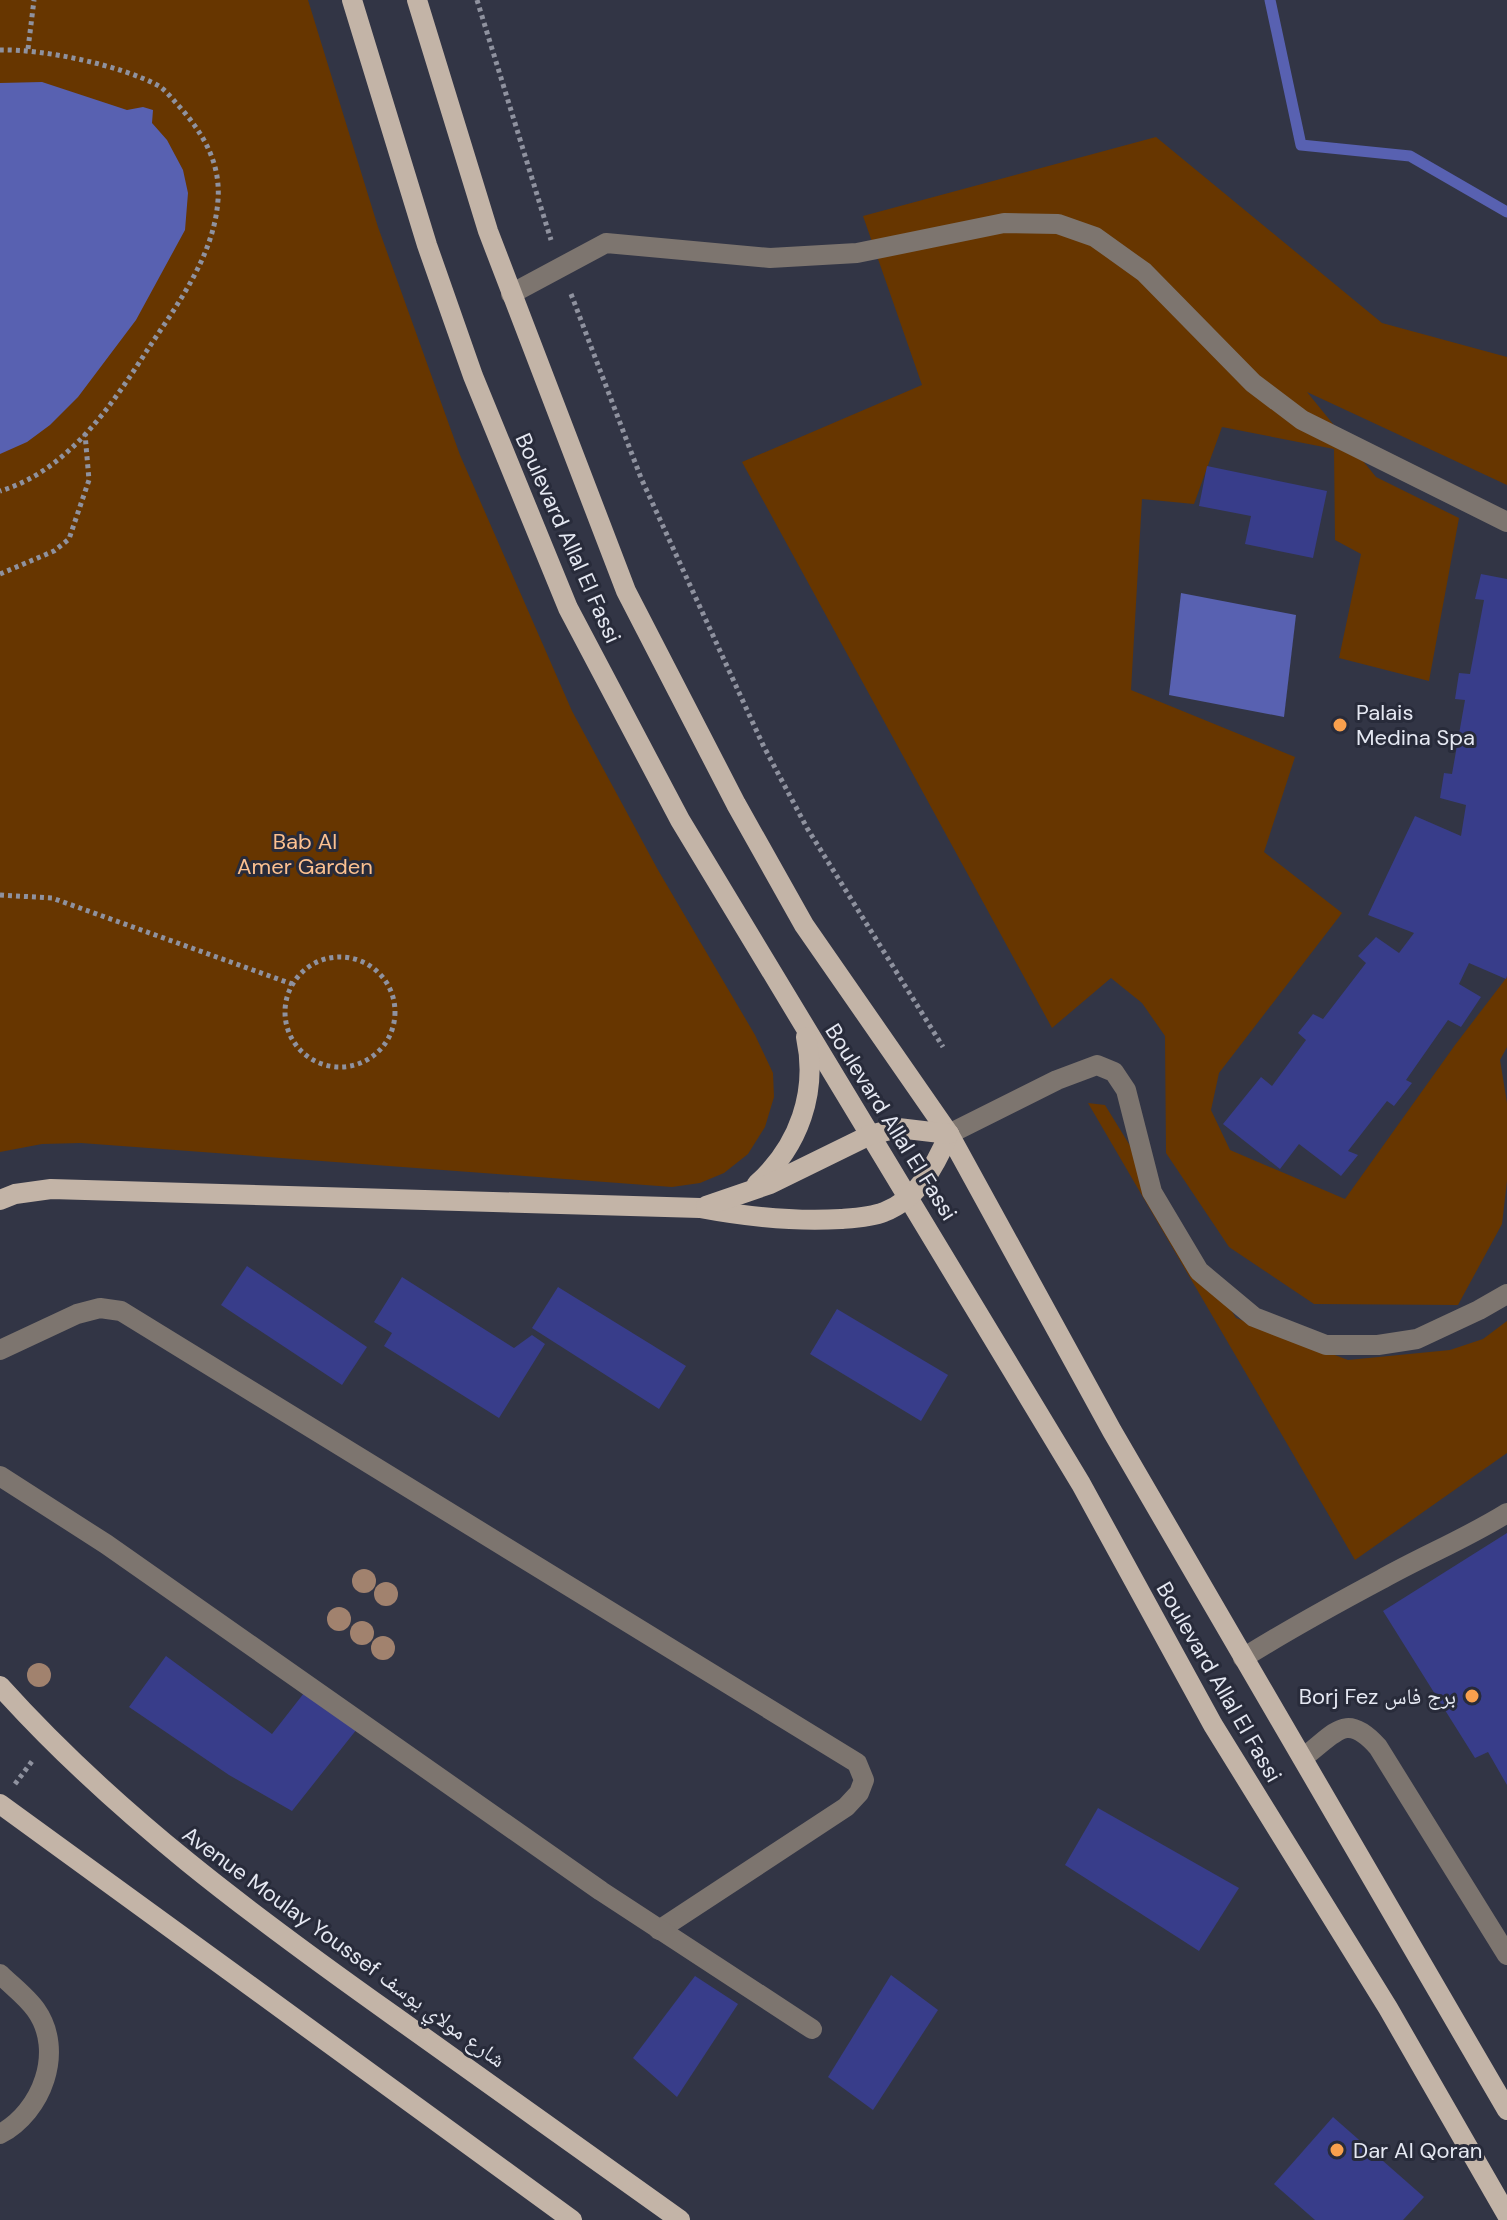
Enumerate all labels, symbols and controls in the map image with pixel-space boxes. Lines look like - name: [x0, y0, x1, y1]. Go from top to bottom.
- street label: Boulevard Allal El Fassi: [509, 428, 627, 648]
- place label: Palais Medina Spa: [1356, 698, 1475, 752]
- marker: Palais Medina Spa: [1331, 716, 1349, 734]
- park label: Bab Al Amer Garden: [237, 827, 373, 881]
- street label: Boulevard Allal El Fassi: [819, 1018, 963, 1226]
- street label: Boulevard Allal El Fassi: [1150, 1576, 1288, 1788]
- place label: Borj Fez برج فاس: [1299, 1682, 1456, 1711]
- marker: Borj Fez برج فاس: [1463, 1687, 1481, 1705]
- street label: Avenue Moulay Youssef شارع مولاي يوسف: [175, 1820, 511, 2076]
- place label: Dar Al Qoran: [1353, 2136, 1482, 2165]
- marker: Dar Al Qoran: [1328, 2141, 1346, 2159]

